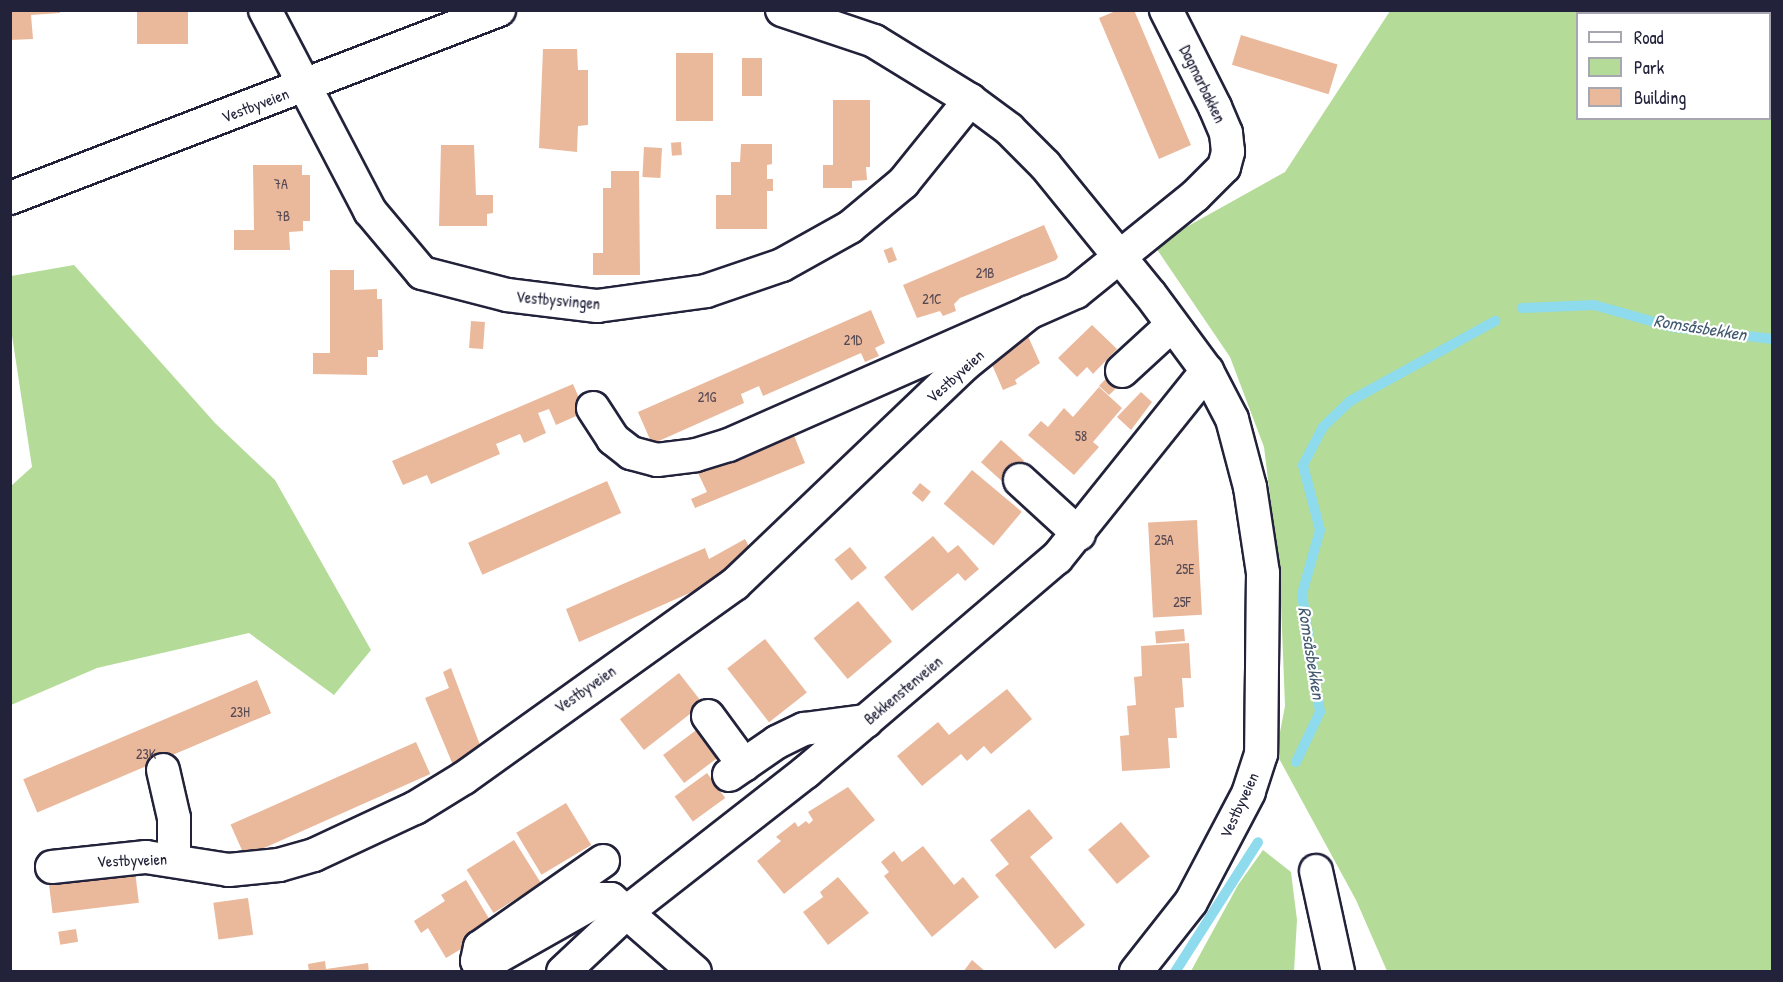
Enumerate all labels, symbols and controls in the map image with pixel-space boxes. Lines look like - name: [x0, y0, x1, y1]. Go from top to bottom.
- legend: [1576, 12, 1771, 120]
- text: Road: [1634, 25, 1664, 50]
- street label: Dagmarbakken: [1176, 42, 1230, 126]
- text: Park: [1634, 55, 1664, 80]
- street label: Vestbyveien: [219, 83, 291, 127]
- text: Building: [1634, 85, 1686, 110]
- house number: 7A: [274, 176, 288, 192]
- house number: 7B: [276, 208, 290, 224]
- house number: 21B: [976, 265, 994, 281]
- street label: Vestbysvingen: [515, 287, 601, 313]
- house number: 21C: [922, 291, 942, 307]
- water label: Romsåsbekken: [1652, 310, 1748, 346]
- house number: 21D: [844, 332, 862, 348]
- street label: Vestbyveien: [922, 345, 988, 407]
- house number: 21G: [698, 389, 716, 405]
- house number: 58: [1075, 428, 1087, 444]
- house number: 25A: [1154, 532, 1174, 548]
- house number: 25E: [1176, 561, 1194, 577]
- house number: 25F: [1173, 594, 1191, 610]
- water label: Romsåsbekken: [1293, 605, 1329, 701]
- street label: Bekkenstenveien: [860, 652, 946, 728]
- street label: Vestbyveien: [551, 661, 619, 717]
- house number: 23H: [230, 704, 250, 720]
- house number: 23K: [136, 746, 156, 762]
- street label: Vestbyveien: [1215, 769, 1263, 841]
- street label: Vestbyveien: [97, 849, 167, 871]

